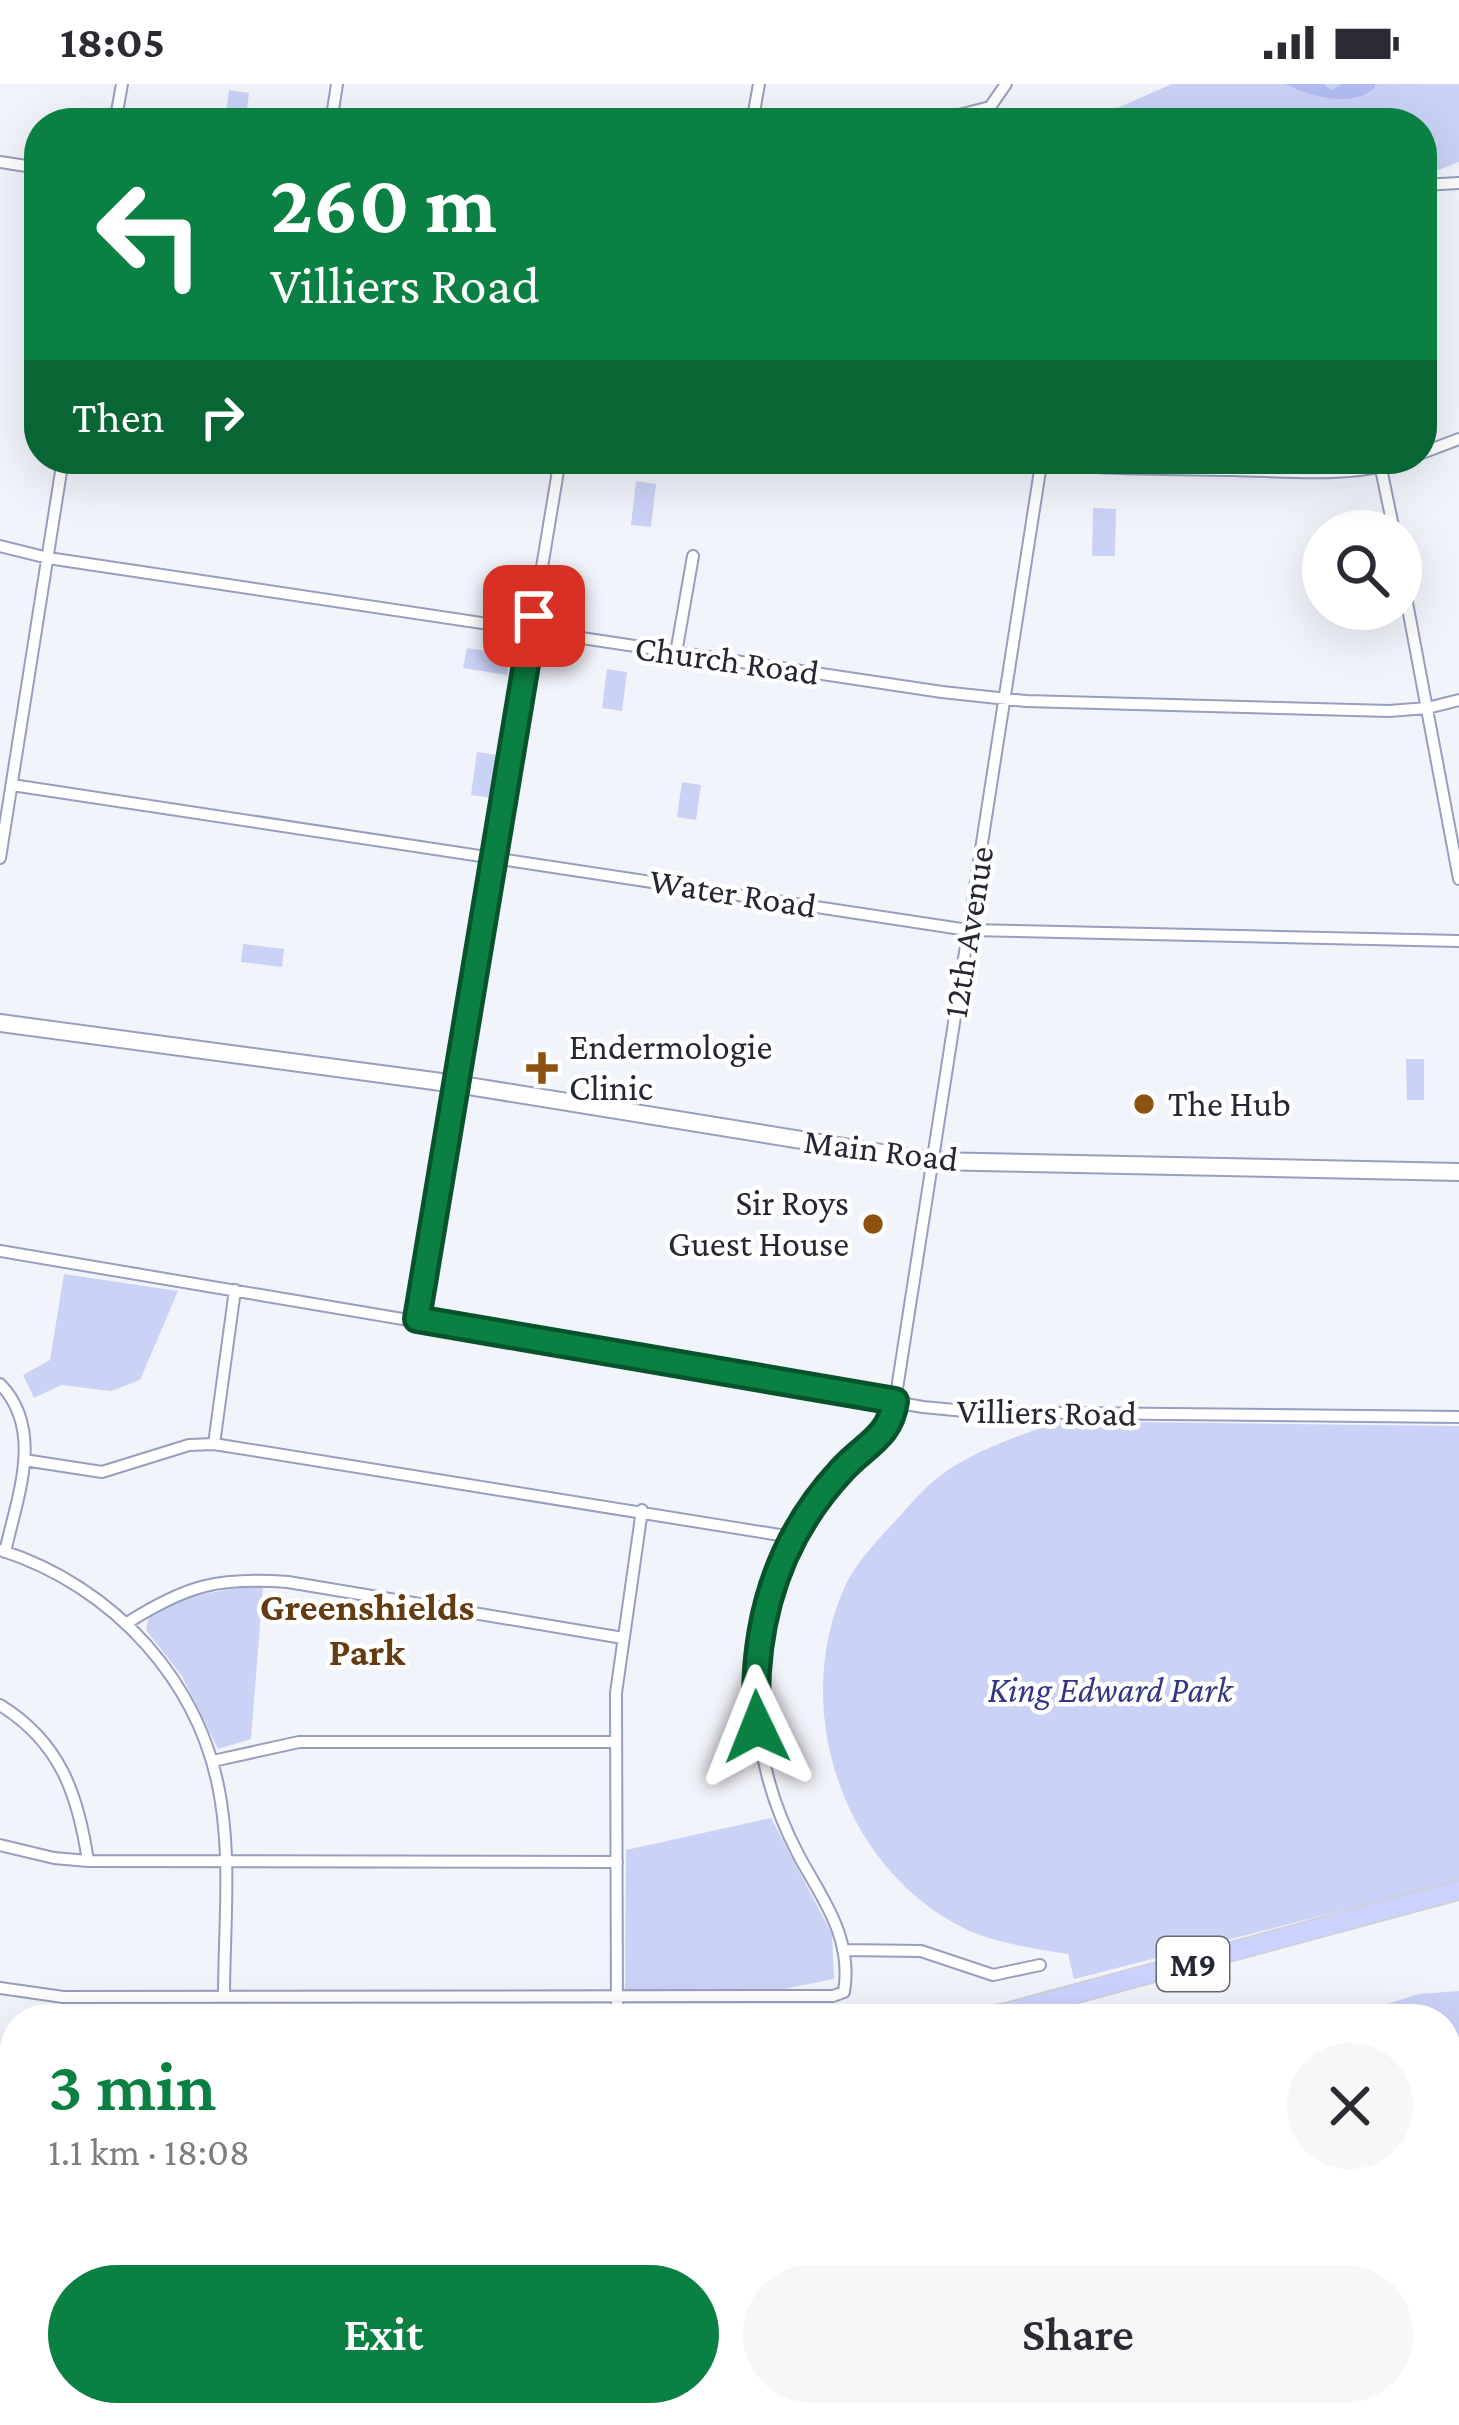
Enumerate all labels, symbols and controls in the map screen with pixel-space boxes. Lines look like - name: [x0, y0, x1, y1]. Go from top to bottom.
- text: 18:05: [60, 17, 165, 67]
- icon: left: [72, 156, 228, 312]
- text: 260 m: [270, 157, 497, 250]
- text: Villiers Road: [270, 255, 540, 315]
- icon: right: [189, 384, 255, 450]
- text: Then: [72, 392, 165, 442]
- map controls: [1302, 510, 1422, 630]
- button: search: [1302, 510, 1422, 630]
- pin: [483, 565, 585, 667]
- icon: arrive: [501, 583, 567, 649]
- street label: Church Road: [632, 627, 822, 693]
- street label: 12th Avenue: [935, 843, 1001, 1021]
- street label: Water Road: [647, 860, 819, 926]
- place label: Endermologie Clinic: [569, 1027, 772, 1108]
- marker: Endermologie Clinic: [526, 1052, 558, 1084]
- place label: The Hub: [1168, 1084, 1291, 1124]
- marker: The Hub: [1131, 1091, 1157, 1117]
- street label: Main Road: [802, 1121, 960, 1179]
- place label: Sir Roys Guest House: [668, 1183, 849, 1264]
- marker: Sir Roys Guest House: [860, 1211, 886, 1237]
- street label: Villiers Road: [957, 1390, 1137, 1434]
- district label: Greenshields Park: [260, 1585, 474, 1673]
- position arrow: [694, 1664, 820, 1790]
- park label: King Edward Park: [988, 1670, 1234, 1710]
- road number: M9: [1157, 1937, 1229, 1991]
- button: close: [1287, 2043, 1413, 2169]
- text: 3 min: [48, 2045, 217, 2125]
- text: 1.1 km · 18:08: [48, 2130, 250, 2173]
- button: Exit: [48, 2265, 719, 2403]
- button: Share: [743, 2265, 1413, 2403]

